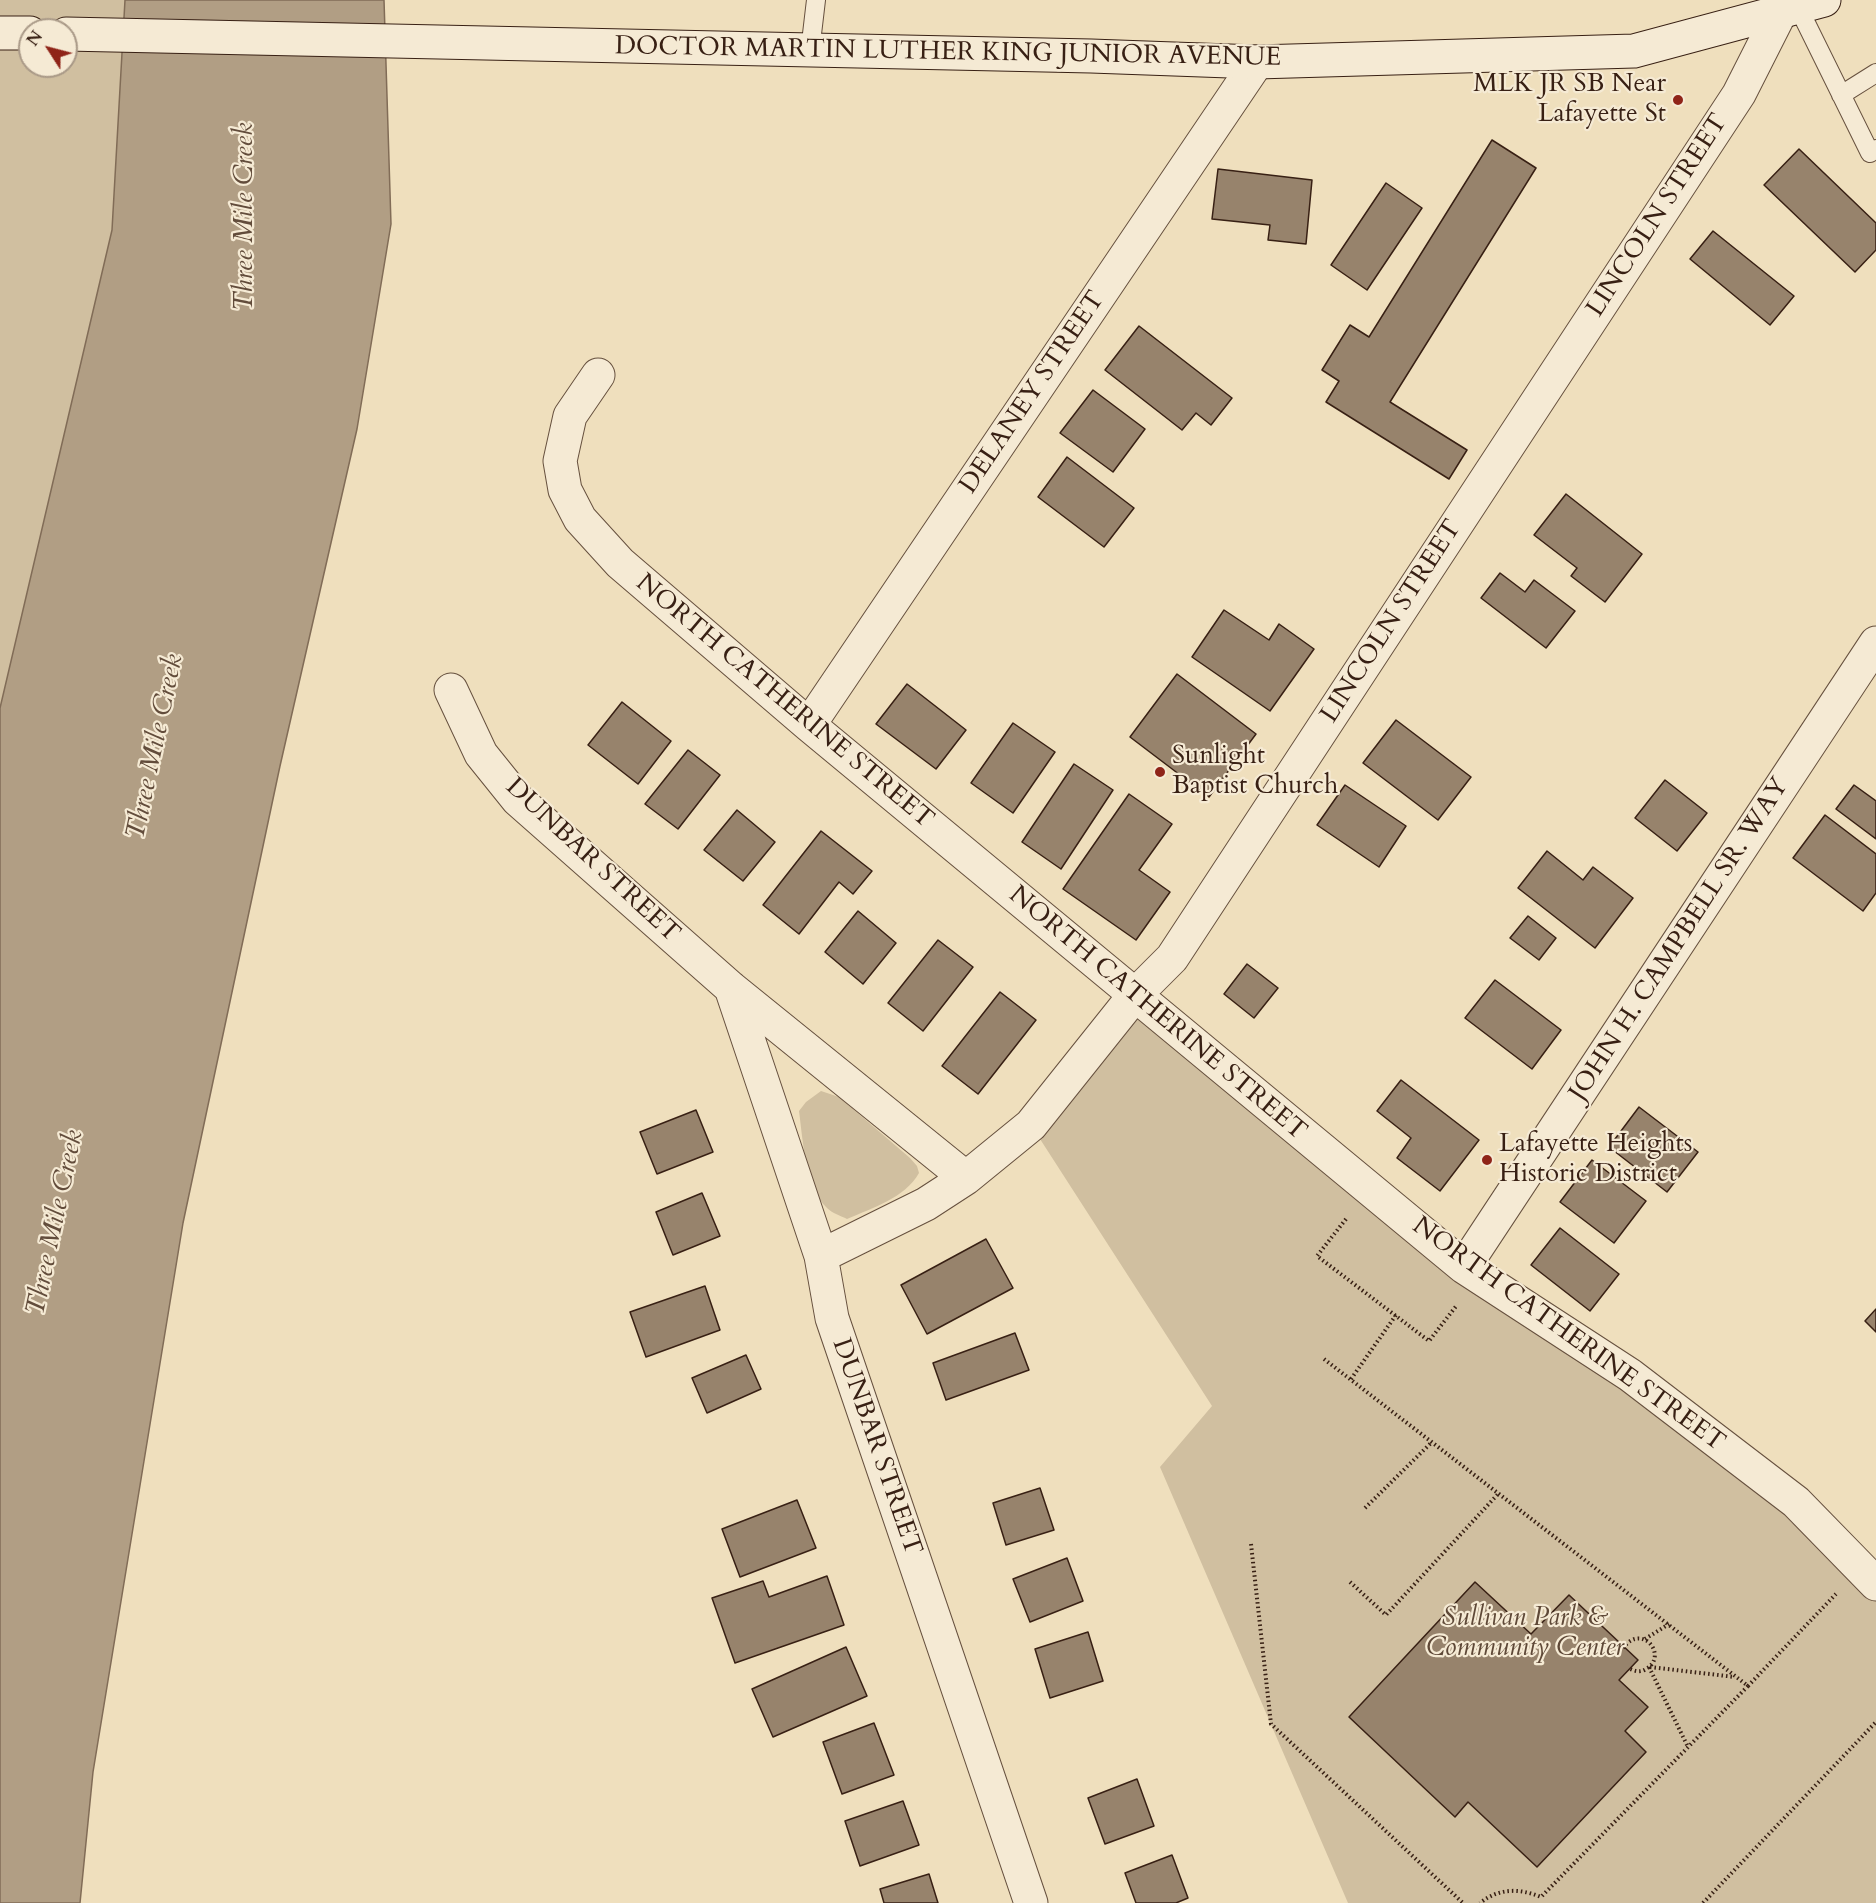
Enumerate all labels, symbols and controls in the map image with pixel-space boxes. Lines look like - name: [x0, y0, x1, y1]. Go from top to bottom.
- north arrow: [18, 18, 78, 78]
- text: N: [22, 27, 48, 51]
- street label: DOCTOR MARTIN LUTHER KING JUNIOR AVENUE: [615, 32, 1281, 74]
- place label: MLK JR SB Near Lafayette St: [1473, 69, 1666, 130]
- marker: MLK JR SB Near Lafayette St: [1671, 93, 1685, 107]
- street label: LINCOLN STREET: [1581, 109, 1735, 323]
- water label: Three Mile Creek: [230, 123, 262, 311]
- street label: DELANEY STREET: [954, 286, 1112, 500]
- street label: LINCOLN STREET: [1315, 515, 1469, 729]
- street label: NORTH CATHERINE STREET: [629, 568, 939, 836]
- water label: Three Mile Creek: [121, 651, 191, 843]
- place label: Sunlight Baptist Church: [1172, 741, 1338, 802]
- marker: Sunlight Baptist Church: [1153, 765, 1167, 779]
- street label: DUNBAR STREET: [498, 772, 686, 950]
- street label: JOHN H. CAMPBELL SR. WAY: [1564, 773, 1796, 1107]
- street label: NORTH CATHERINE STREET: [1002, 880, 1312, 1148]
- water label: Three Mile Creek: [21, 1127, 91, 1319]
- place label: Lafayette Heights Historic District: [1499, 1129, 1692, 1190]
- marker: Lafayette Heights Historic District: [1480, 1153, 1494, 1167]
- street label: NORTH CATHERINE STREET: [1406, 1211, 1730, 1459]
- street label: DUNBAR STREET: [824, 1335, 928, 1559]
- park label: Sullivan Park & Community Center: [1426, 1603, 1624, 1664]

